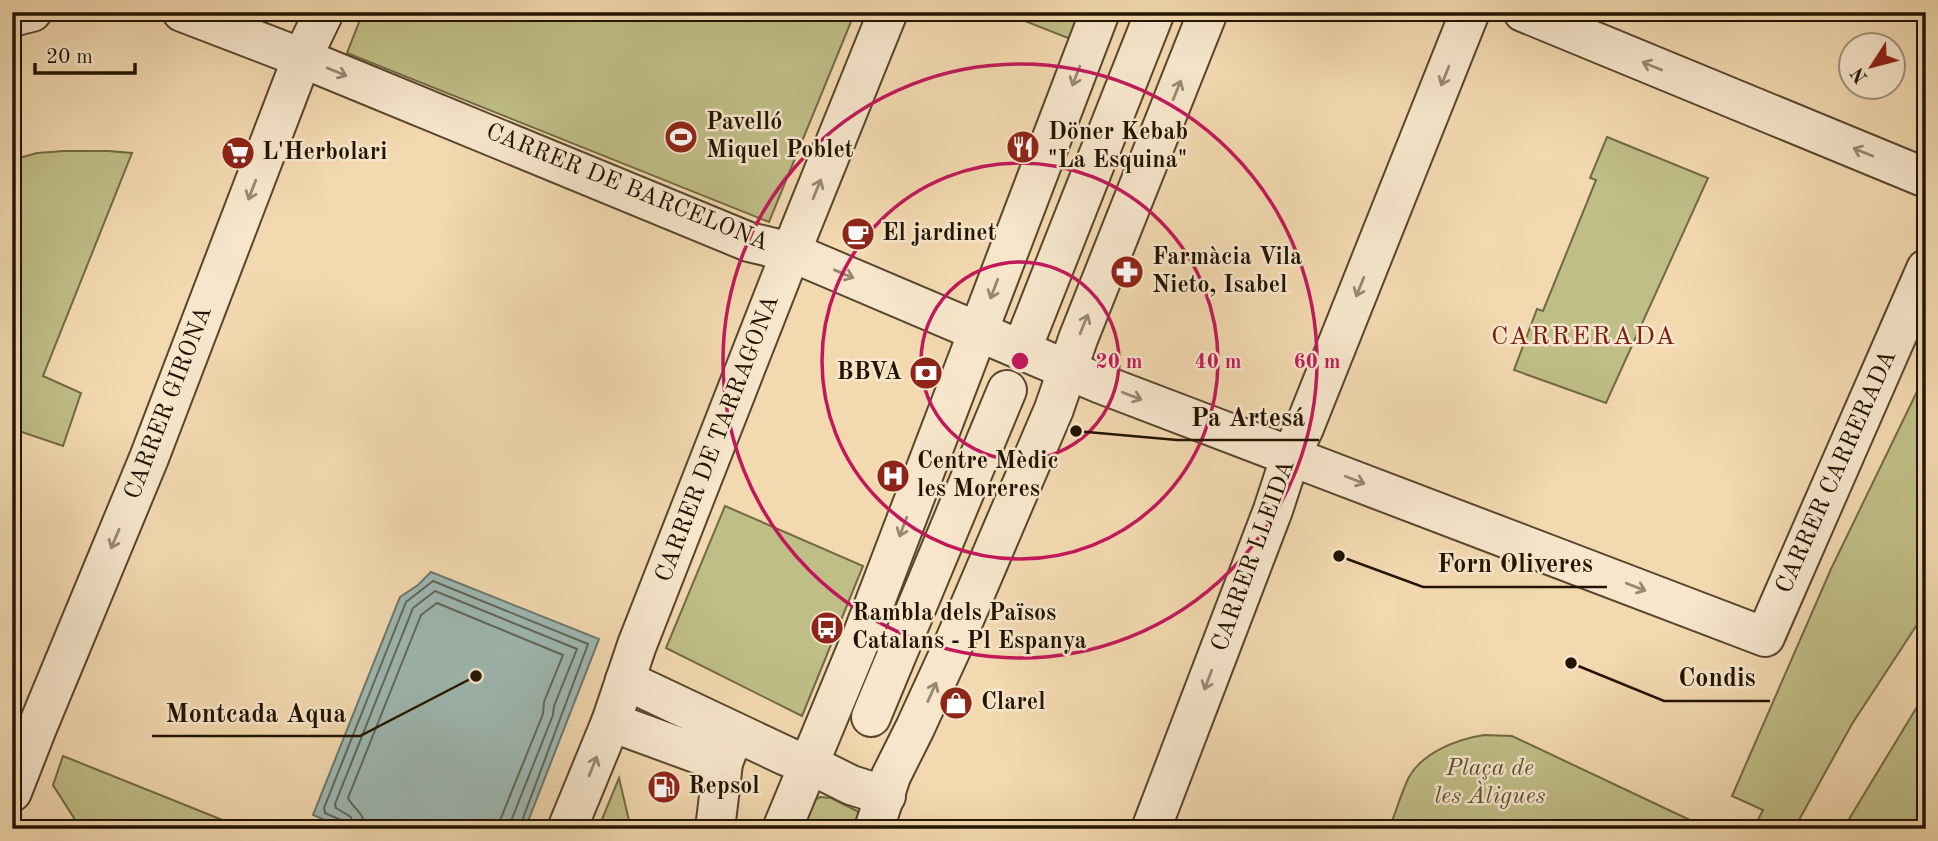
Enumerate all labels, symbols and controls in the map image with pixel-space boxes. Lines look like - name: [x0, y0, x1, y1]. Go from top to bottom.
- scale bar: [35, 32, 135, 76]
- north arrow: [1836, 32, 1906, 102]
- text: 20 m: [46, 47, 93, 68]
- one-way arrow: [1642, 58, 1664, 71]
- text: N: [1848, 63, 1872, 86]
- one-way arrow: [1438, 64, 1451, 86]
- one-way arrow: [1068, 65, 1081, 86]
- one-way arrow: [326, 66, 348, 79]
- one-way arrow: [1172, 79, 1185, 101]
- place label: Pavelló Miquel Poblet: [706, 111, 854, 163]
- sports icon: Pavelló Miquel Poblet: [662, 118, 700, 156]
- street label: CARRER DE BARCELONA: [482, 120, 772, 256]
- place label: Döner Kebab "La Esquina": [1048, 121, 1188, 173]
- restaurant icon: Döner Kebab "La Esquina": [1004, 128, 1042, 166]
- supermarket icon: L'Herbolari: [219, 134, 257, 172]
- place label: L'Herbolari: [262, 141, 387, 165]
- one-way arrow: [1852, 145, 1874, 158]
- one-way arrow: [244, 178, 257, 200]
- one-way arrow: [811, 178, 824, 200]
- cafe icon: El jardinet: [839, 215, 877, 253]
- place label: El jardinet: [882, 222, 997, 246]
- place label: Farmàcia Vila Nieto, Isabel: [1152, 246, 1302, 298]
- pharmacy icon: Farmàcia Vila Nieto, Isabel: [1108, 253, 1146, 291]
- one-way arrow: [833, 269, 854, 282]
- one-way arrow: [1353, 275, 1366, 297]
- one-way arrow: [987, 277, 1000, 299]
- street label: CARRER DE TARRAGONA: [652, 292, 784, 586]
- street label: CARRER GIRONA: [121, 303, 217, 503]
- one-way arrow: [1078, 313, 1091, 335]
- district label: CARRERADA: [1491, 324, 1677, 350]
- street label: CARRER CARRERADA: [1773, 347, 1901, 597]
- centre of rings: [1008, 349, 1032, 373]
- text: 20 m: [1095, 352, 1143, 373]
- text: 40 m: [1194, 352, 1242, 373]
- text: 60 m: [1293, 352, 1341, 373]
- bank icon: BBVA: [907, 354, 945, 392]
- place label: BBVA: [836, 361, 902, 385]
- one-way arrow: [1120, 390, 1142, 403]
- callout: Pa Artesá: [1177, 393, 1319, 440]
- text: Pa Artesá: [1191, 406, 1305, 432]
- place label: Centre Mèdic les Moreres: [917, 450, 1059, 502]
- hospital icon: Centre Mèdic les Moreres: [874, 457, 912, 495]
- street label: CARRER LLEIDA: [1208, 457, 1300, 655]
- one-way arrow: [1343, 474, 1365, 487]
- one-way arrow: [896, 516, 909, 538]
- one-way arrow: [108, 527, 121, 549]
- callout: Forn Oliveres: [1423, 540, 1607, 587]
- text: Forn Oliveres: [1437, 552, 1593, 578]
- one-way arrow: [1625, 582, 1646, 595]
- place label: Rambla dels Països Catalans - Pl Espanya: [852, 602, 1087, 654]
- bus stop icon: Rambla dels Països Catalans - Pl Espanya: [808, 609, 846, 647]
- callout: Condis: [1664, 654, 1770, 701]
- text: Condis: [1678, 666, 1756, 692]
- one-way arrow: [1200, 669, 1213, 691]
- one-way arrow: [926, 682, 939, 703]
- shop icon: Clarel: [937, 684, 975, 722]
- callout: Montcada Aqua: [152, 689, 360, 736]
- place label: Clarel: [981, 691, 1046, 715]
- text: Montcada Aqua: [166, 702, 346, 728]
- one-way arrow: [587, 755, 600, 777]
- park label: Plaça de les Àligues: [1434, 757, 1546, 809]
- fuel station icon: Repsol: [645, 768, 683, 806]
- place label: Repsol: [688, 775, 760, 799]

